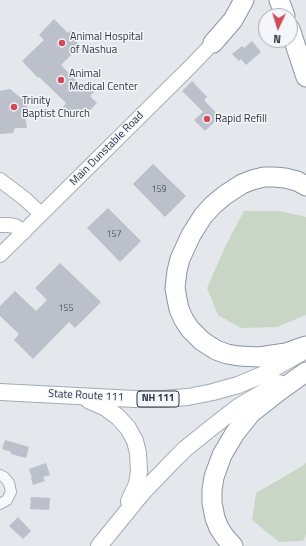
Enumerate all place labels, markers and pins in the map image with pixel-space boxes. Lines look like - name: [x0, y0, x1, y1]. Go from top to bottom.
- place label: Animal Hospital of Nashua: [70, 30, 143, 56]
- marker: Animal Hospital of Nashua: [57, 38, 67, 48]
- place label: Animal Medical Center: [69, 67, 138, 93]
- marker: Animal Medical Center: [56, 75, 66, 85]
- place label: Trinity Baptist Church: [22, 94, 90, 120]
- marker: Trinity Baptist Church: [9, 102, 19, 112]
- place label: Rapid Refill: [215, 112, 267, 126]
- marker: Rapid Refill: [202, 114, 212, 124]

